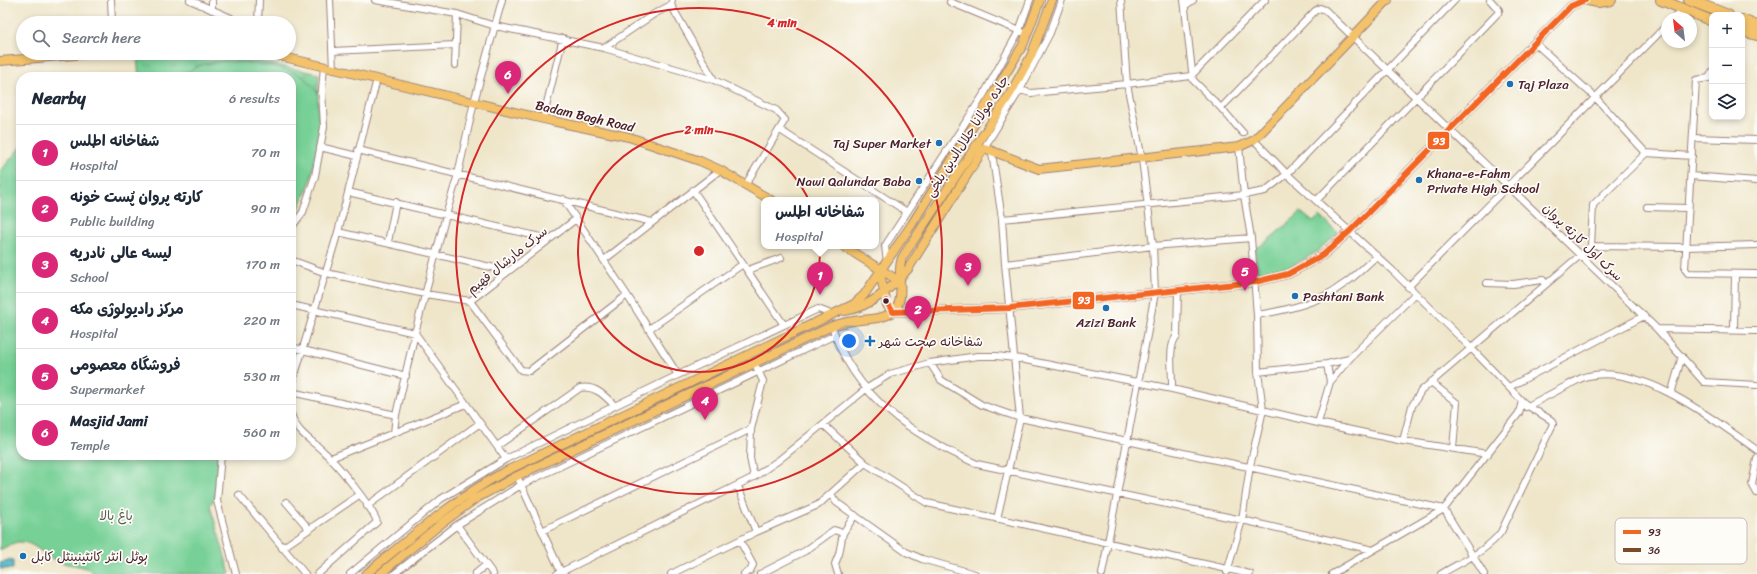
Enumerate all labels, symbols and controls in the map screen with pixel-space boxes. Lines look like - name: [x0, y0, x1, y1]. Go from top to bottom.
- text: 4 min: [766, 12, 797, 34]
- north arrow: [1661, 12, 1697, 48]
- map controls: [1709, 12, 1745, 120]
- button: +: [1709, 12, 1745, 48]
- search box: [16, 16, 296, 60]
- text: Search here: [62, 25, 141, 51]
- icon: search: [30, 27, 52, 49]
- button: −: [1709, 48, 1745, 84]
- pin: 6: [495, 61, 521, 94]
- street label: جاده مولانا جلال‌الدین بلخی: [919, 70, 1015, 202]
- place label: Taj Plaza: [1518, 73, 1569, 96]
- marker: Taj Plaza: [1505, 79, 1515, 89]
- text: Nearby: [32, 83, 86, 113]
- button: layers: [1709, 84, 1745, 120]
- text: 6 results: [229, 87, 280, 110]
- street label: Badam Bagh Road: [533, 93, 638, 139]
- text: 2 min: [683, 119, 714, 141]
- text: شفاخانه اطلس: [70, 128, 159, 154]
- line badge: 93: [1427, 131, 1450, 150]
- place label: Taj Super Market: [833, 132, 932, 155]
- text: 93: [1433, 132, 1446, 151]
- marker: Taj Super Market: [934, 138, 944, 148]
- text: 1: [42, 141, 48, 164]
- text: 70 m: [251, 141, 280, 164]
- text: Hospital: [70, 154, 118, 177]
- place label: Khana-e-Fahm Private High School: [1427, 162, 1539, 200]
- place label: Nawi Qalundar Baba: [797, 170, 911, 193]
- marker: Khana-e-Fahm Private High School: [1414, 175, 1424, 185]
- marker: Nawi Qalundar Baba: [914, 176, 924, 186]
- text: کارته پروان پُست خونه: [70, 184, 203, 210]
- text: 2: [41, 197, 49, 220]
- text: 90 m: [250, 197, 280, 220]
- popup: [761, 197, 879, 249]
- street label: سرک اول کارته پروان: [1537, 197, 1629, 287]
- text: شفاخانه اطلس: [775, 199, 865, 225]
- text: Public building: [70, 210, 155, 233]
- street label: سرک مارشال فهیم: [461, 220, 553, 300]
- text: Hospital: [775, 225, 823, 248]
- text: لیسه عالی نادریه: [70, 240, 172, 266]
- centre of rings: [692, 244, 706, 258]
- text: 3: [41, 253, 49, 276]
- text: 170 m: [245, 253, 280, 276]
- pin: 3: [955, 253, 981, 286]
- pin: 5: [1232, 258, 1258, 291]
- pin: 1: [807, 262, 833, 295]
- text: School: [70, 266, 108, 289]
- place label: Pashtani Bank: [1303, 285, 1385, 308]
- line badge: 93: [1072, 291, 1095, 310]
- text: 93: [1078, 291, 1091, 310]
- marker: Pashtani Bank: [1290, 291, 1300, 301]
- text: مرکز رادیولوژی مکه: [70, 296, 184, 322]
- unlabelled marker: [881, 296, 891, 306]
- pin: 2: [905, 296, 931, 329]
- marker: Azizi Bank: [1101, 303, 1111, 313]
- text: 4: [41, 309, 49, 332]
- text: 220 m: [243, 309, 280, 332]
- place label: Azizi Bank: [1075, 311, 1136, 334]
- text: Hospital: [70, 322, 118, 345]
- place label: شفاخانه صحت شهر: [878, 330, 983, 353]
- your location: [839, 331, 859, 351]
- marker: شفاخانه صحت شهر: [864, 335, 876, 347]
- text: فروشگاه معصومی: [70, 352, 181, 378]
- text: 5: [41, 365, 49, 388]
- text: 530 m: [243, 365, 280, 388]
- text: Supermarket: [70, 378, 145, 401]
- pin: 4: [692, 387, 718, 420]
- text: Masjid Jami: [70, 408, 148, 434]
- text: 6: [41, 421, 49, 444]
- text: 560 m: [243, 421, 280, 444]
- text: Temple: [70, 434, 110, 457]
- park label: باغ بالا: [99, 504, 133, 527]
- legend: [1615, 518, 1747, 564]
- text: 93: [1648, 523, 1661, 542]
- text: 36: [1648, 541, 1660, 560]
- place label: ہوٹل انٹر کانٹینینٹل کابل: [31, 545, 148, 568]
- marker: ہوٹل انٹر کانٹینینٹل کابل: [18, 551, 28, 561]

